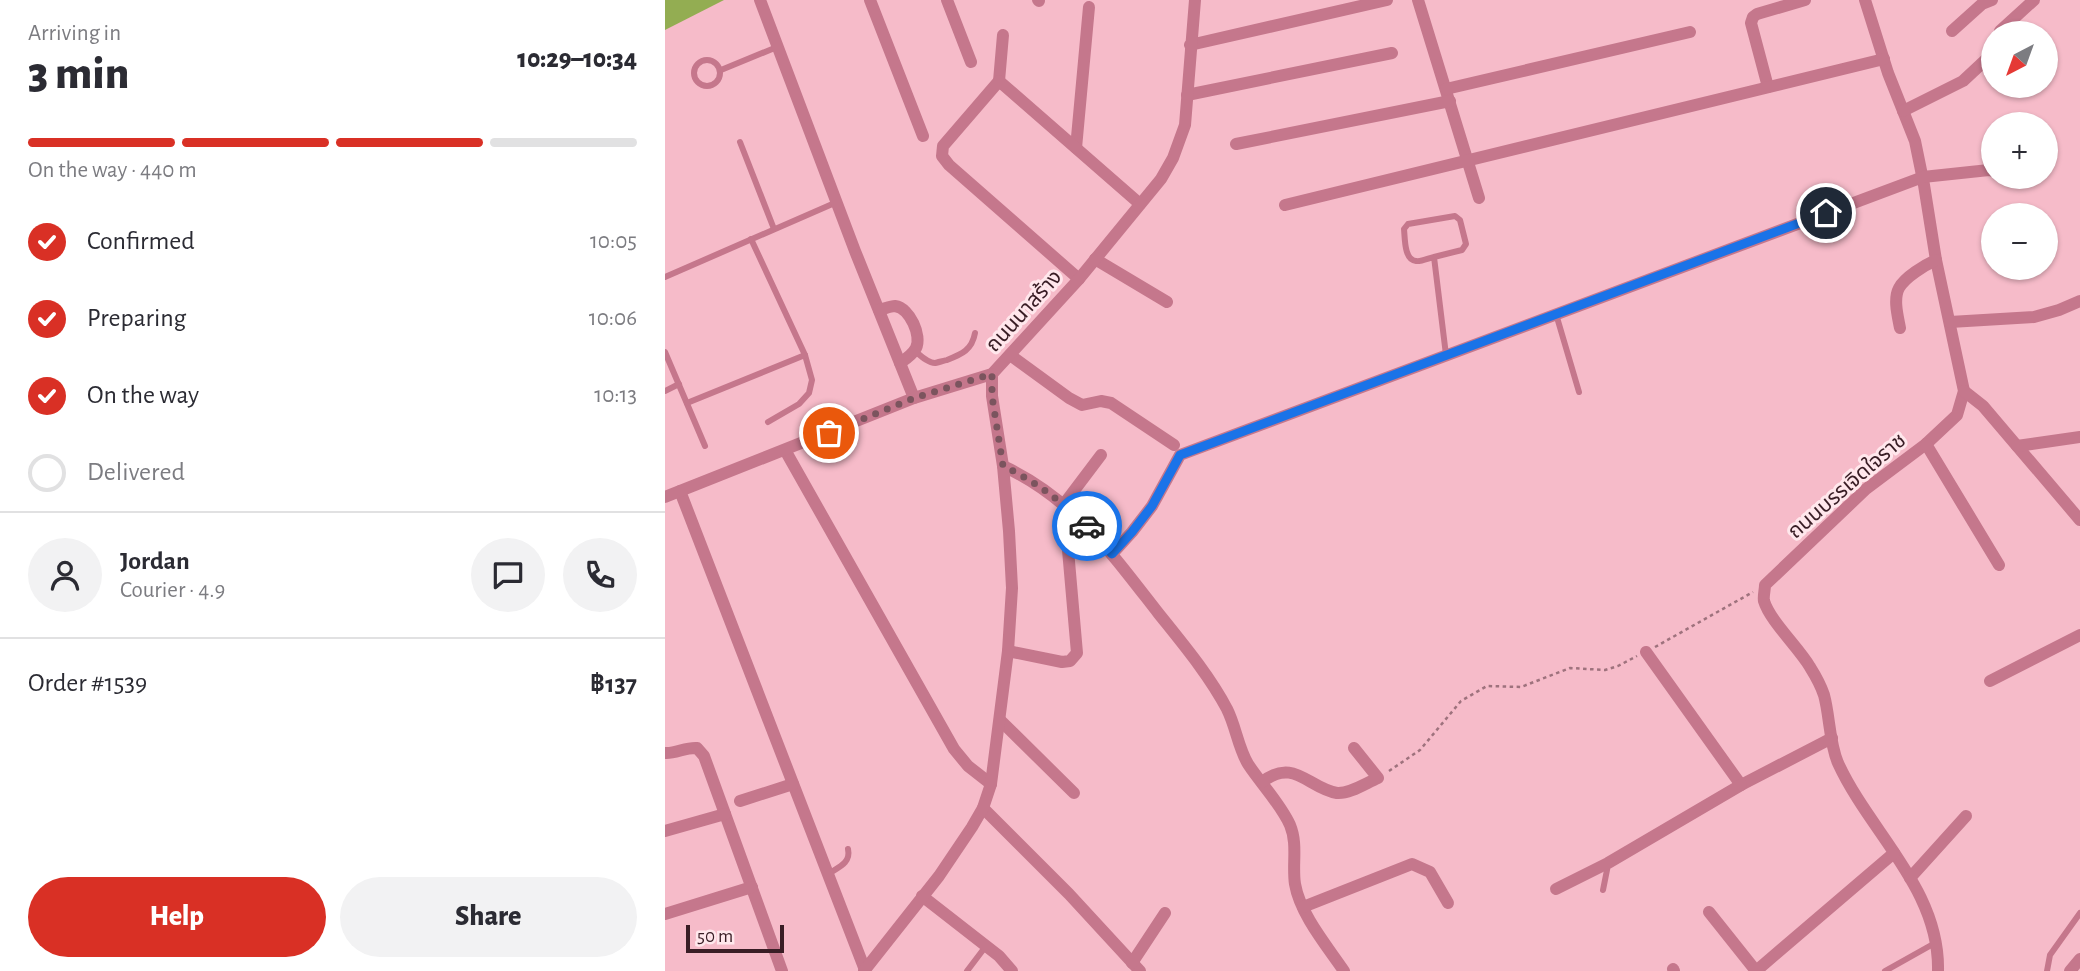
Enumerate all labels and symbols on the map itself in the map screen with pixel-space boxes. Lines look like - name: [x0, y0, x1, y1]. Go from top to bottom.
- north arrow: [1981, 21, 2058, 98]
- pin: [1796, 183, 1856, 243]
- street label: ถนนนาสร้าง: [981, 265, 1066, 356]
- pin: [799, 403, 859, 463]
- street label: ถนนบรรเจิดใจราช: [1784, 429, 1910, 543]
- courier: [1052, 491, 1122, 561]
- scale bar: [686, 922, 784, 954]

